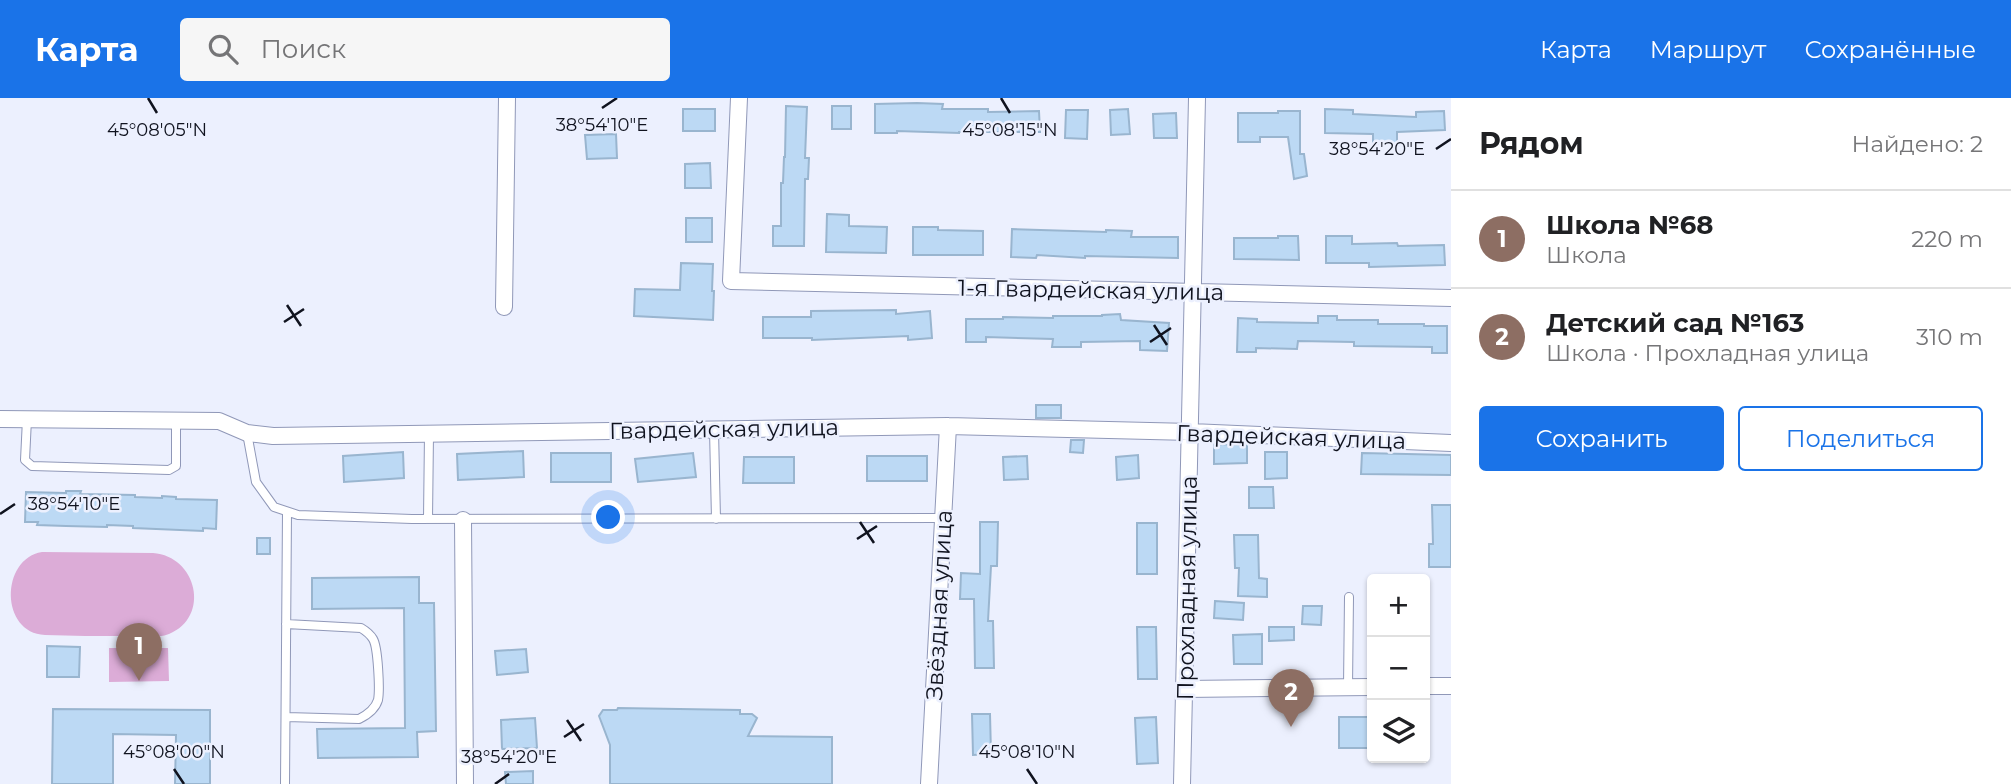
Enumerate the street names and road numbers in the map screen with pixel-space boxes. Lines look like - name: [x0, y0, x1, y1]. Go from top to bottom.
- street label: 1-я Гвардейская улица: [958, 274, 1224, 306]
- street label: Гвардейская улица: [609, 413, 839, 445]
- street label: Гвардейская улица: [1176, 419, 1406, 455]
- street label: Прохладная улица: [1171, 475, 1203, 701]
- street label: Звёздная улица: [920, 509, 958, 701]

